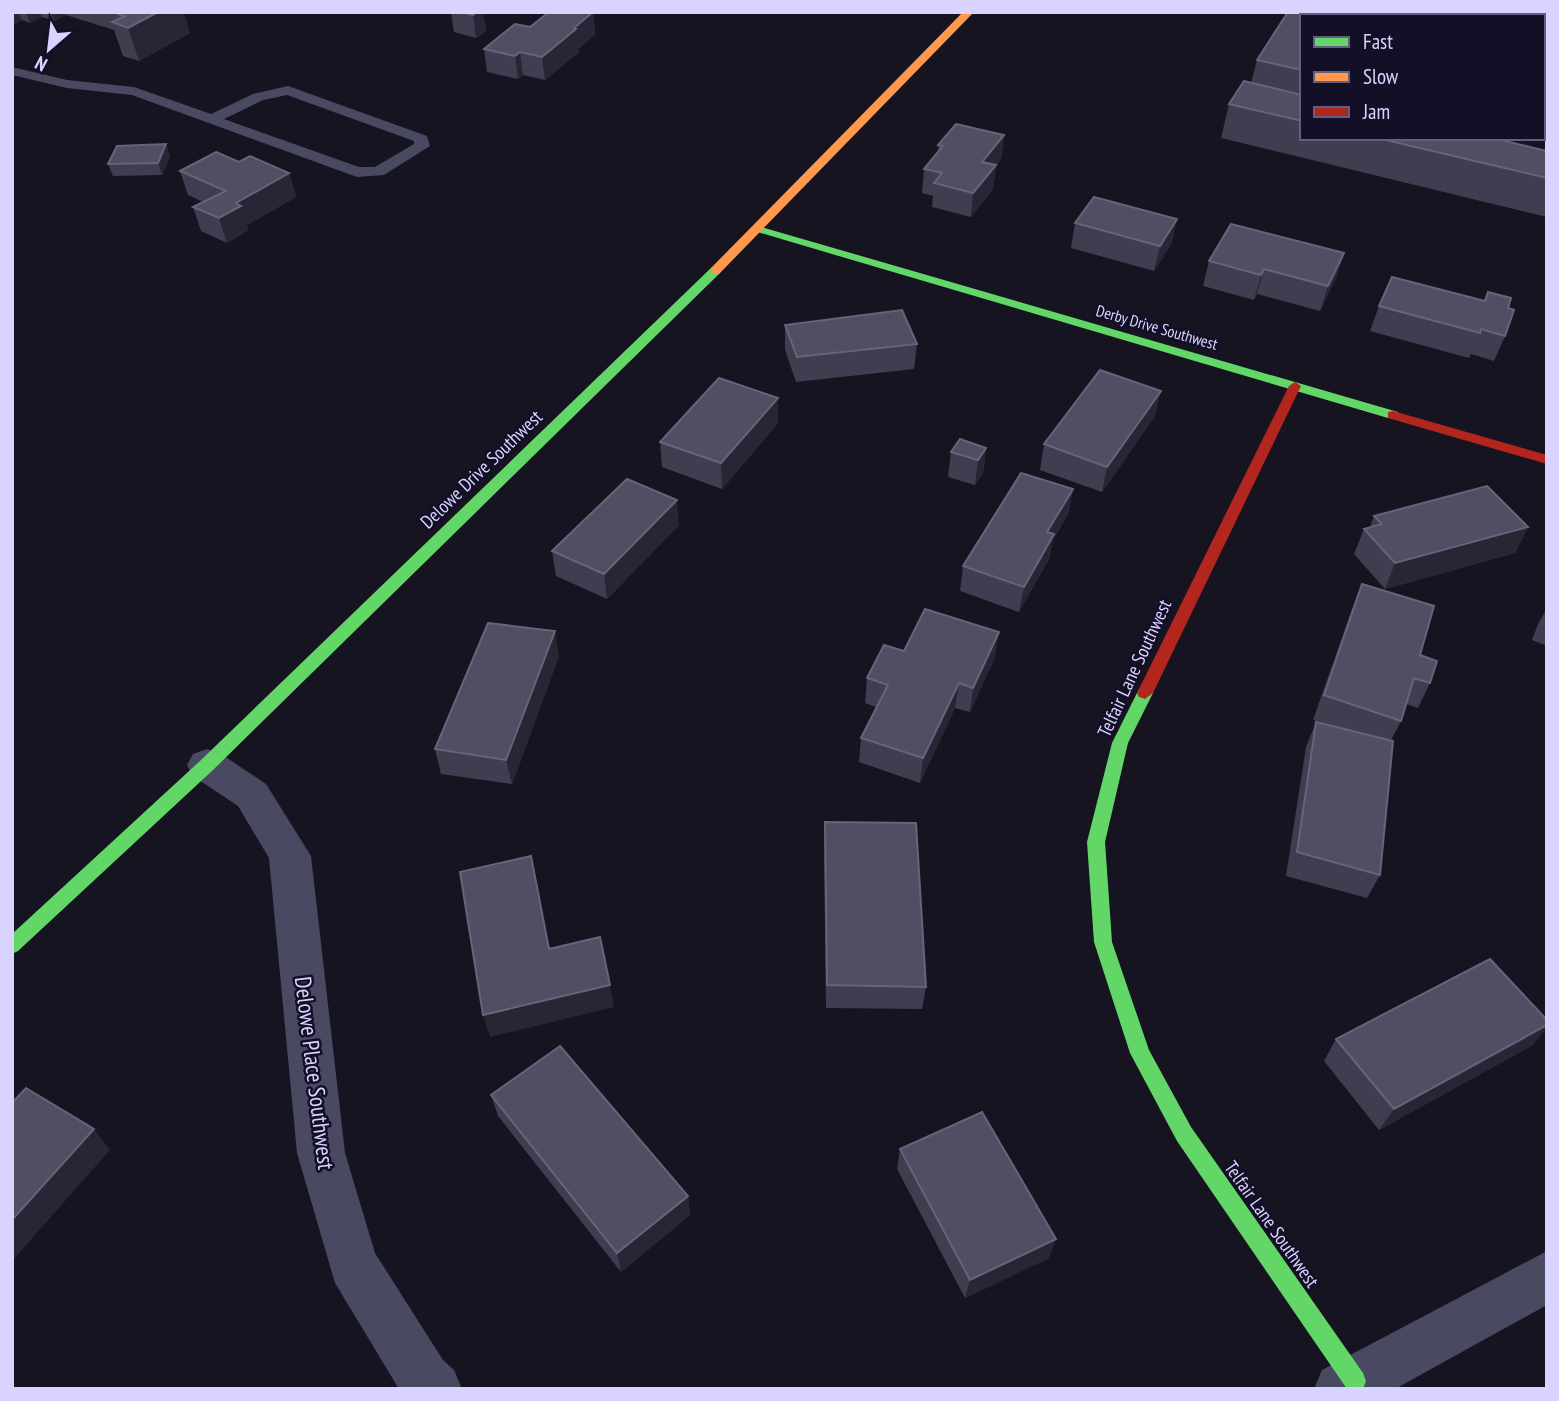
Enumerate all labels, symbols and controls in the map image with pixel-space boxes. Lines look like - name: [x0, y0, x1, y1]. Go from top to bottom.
- north arrow: [14, 14, 84, 84]
- legend: [1300, 14, 1545, 140]
- text: Fast: [1363, 28, 1393, 55]
- text: N: [31, 51, 51, 77]
- text: Slow: [1363, 63, 1399, 90]
- text: Jam: [1362, 98, 1390, 125]
- street label: Derby Drive Southwest: [1094, 300, 1221, 354]
- street label: Delowe Drive Southwest: [415, 404, 548, 533]
- street label: Telfair Lane Southwest: [1092, 595, 1177, 740]
- street label: Delowe Place Southwest: [289, 975, 341, 1172]
- street label: Telfair Lane Southwest: [1219, 1156, 1325, 1292]

